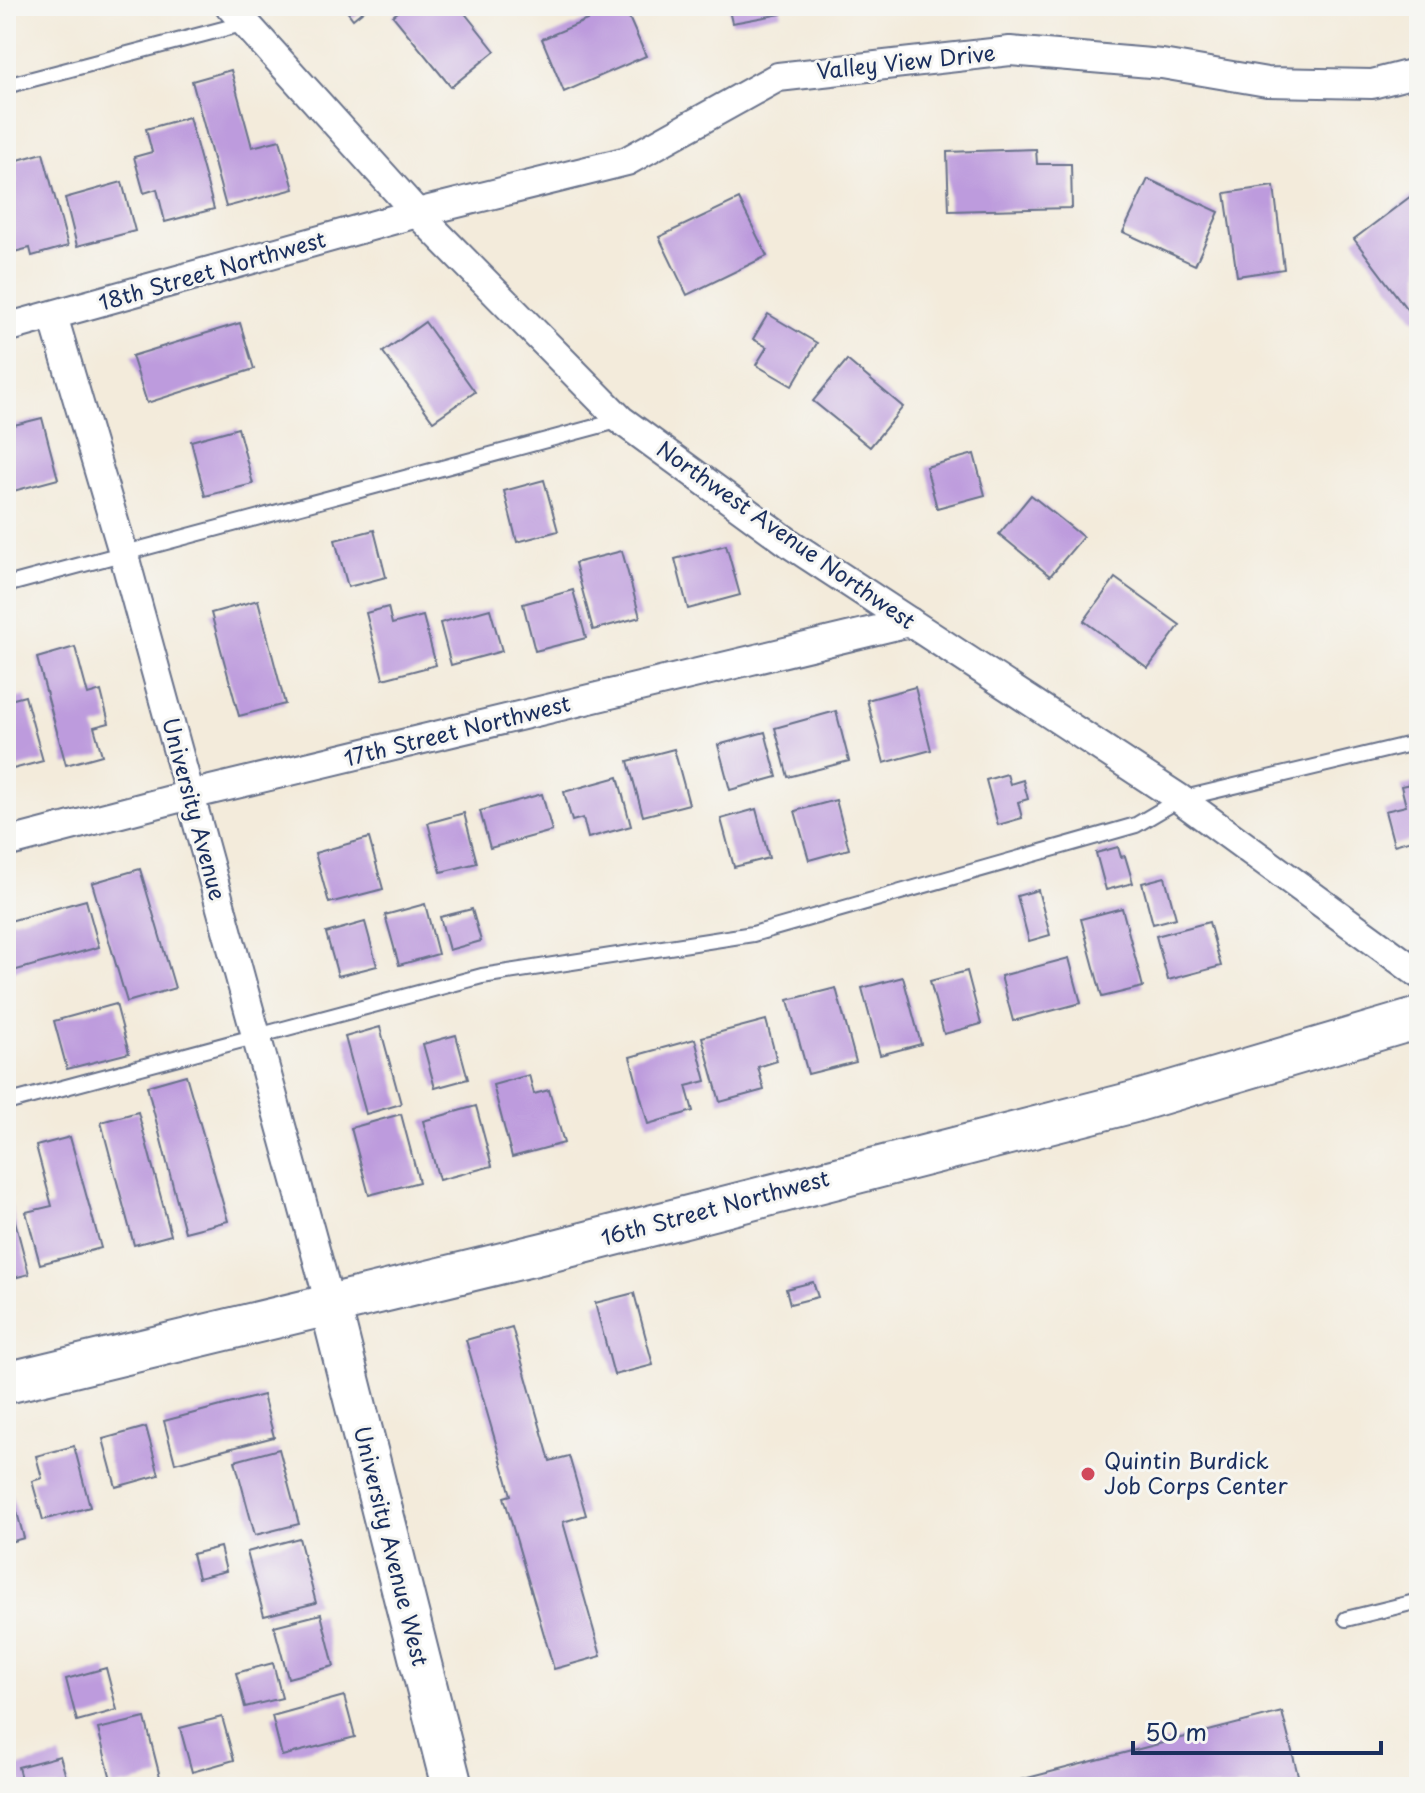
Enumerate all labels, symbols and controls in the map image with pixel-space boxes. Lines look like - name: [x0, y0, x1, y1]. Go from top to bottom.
- street label: Valley View Drive: [815, 35, 997, 86]
- street label: 18th Street Northwest: [94, 221, 329, 318]
- street label: Northwest Avenue Northwest: [651, 432, 923, 636]
- street label: 17th Street Northwest: [340, 685, 574, 774]
- street label: University Avenue: [155, 714, 236, 904]
- street label: 16th Street Northwest: [597, 1160, 833, 1253]
- street label: University Avenue West: [347, 1422, 438, 1669]
- place label: Quintin Burdick Job Corps Center: [1104, 1443, 1288, 1501]
- marker: Quintin Burdick Job Corps Center: [1079, 1465, 1097, 1483]
- scale bar: [1133, 1705, 1381, 1755]
- text: 50 m: [1145, 1713, 1207, 1749]

